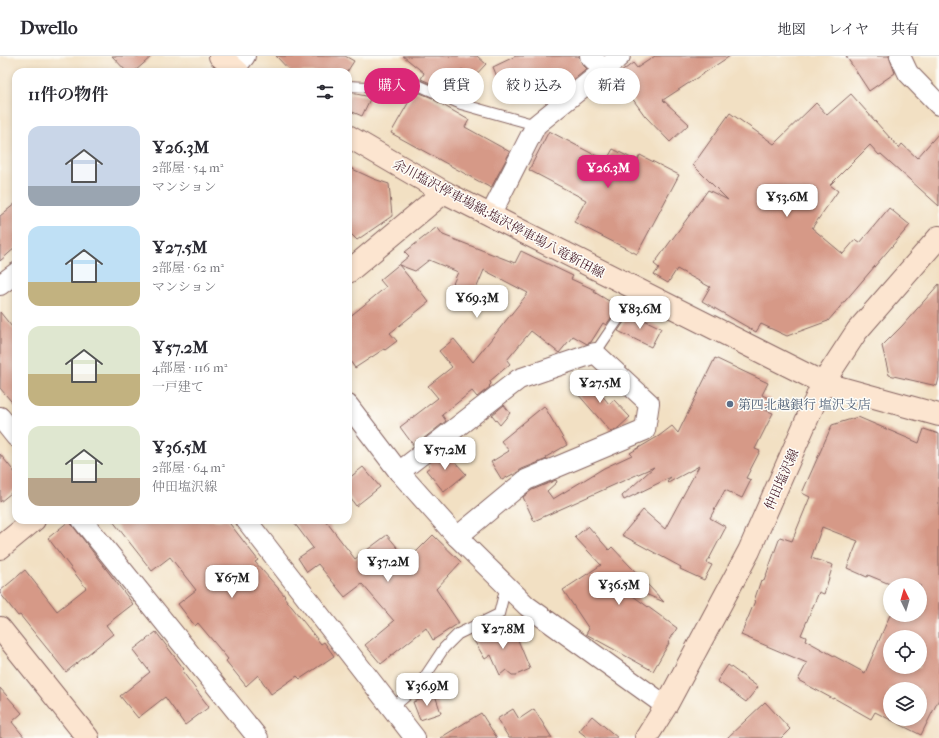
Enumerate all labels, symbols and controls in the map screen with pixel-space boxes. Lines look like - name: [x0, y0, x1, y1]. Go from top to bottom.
- text: Dwello: [20, 17, 78, 39]
- text: 地図: [778, 21, 806, 38]
- text: レイヤ: [828, 21, 869, 38]
- text: 共有: [891, 21, 919, 38]
- chip: 購入: [364, 68, 420, 104]
- chip: 賃貸: [428, 68, 484, 104]
- chip: 絞り込み: [492, 68, 576, 104]
- chip: 新着: [584, 68, 640, 104]
- icon: filters: [314, 81, 336, 103]
- text: 11件の物件: [28, 84, 108, 104]
- text: ¥26.3M: [152, 137, 209, 157]
- icon: home: [60, 142, 108, 190]
- pin: ¥26.3M: [575, 155, 641, 189]
- street label: 余川塩沢停車場線;塩沢停車場八竜新田線: [390, 156, 607, 281]
- text: 2部屋 · 54 m²: [152, 160, 223, 175]
- text: ¥26.3M: [586, 160, 630, 175]
- text: マンション: [152, 179, 216, 194]
- pin: ¥53.6M: [754, 184, 820, 218]
- text: ¥53.6M: [766, 189, 808, 204]
- text: ¥27.5M: [152, 237, 207, 257]
- icon: home: [60, 242, 108, 290]
- text: 2部屋 · 62 m²: [152, 260, 224, 275]
- text: マンション: [152, 279, 216, 294]
- pin: ¥69.3M: [444, 285, 510, 319]
- text: ¥69.3M: [455, 290, 499, 305]
- pin: ¥83.6M: [607, 296, 673, 330]
- text: ¥83.6M: [618, 301, 662, 316]
- text: ¥57.2M: [152, 337, 208, 357]
- icon: home: [60, 342, 108, 390]
- text: 4部屋 · 116 m²: [152, 360, 227, 375]
- pin: ¥27.5M: [567, 370, 633, 404]
- text: ¥27.5M: [579, 375, 621, 390]
- text: 一戸建て: [152, 379, 204, 394]
- place label: 第四北越銀行 塩沢支店: [738, 397, 871, 412]
- marker: 第四北越銀行 塩沢支店: [725, 399, 735, 409]
- text: ¥36.5M: [152, 437, 207, 457]
- pin: ¥57.2M: [412, 437, 478, 471]
- icon: home: [60, 442, 108, 490]
- text: ¥57.2M: [424, 442, 466, 457]
- street label: 仲田塩沢線: [761, 446, 802, 512]
- text: 2部屋 · 64 m²: [152, 460, 225, 475]
- text: 仲田塩沢線: [152, 479, 217, 494]
- pin: ¥37.2M: [355, 549, 421, 583]
- text: ¥37.2M: [367, 554, 409, 569]
- pin: ¥67M: [208, 565, 256, 599]
- text: ¥67M: [214, 570, 250, 585]
- pin: ¥36.5M: [586, 572, 652, 606]
- text: ¥36.5M: [598, 577, 640, 592]
- north arrow: [883, 578, 927, 622]
- map controls: [883, 578, 927, 726]
- pin: ¥27.8M: [470, 616, 536, 650]
- text: ¥27.8M: [481, 621, 525, 636]
- button: locate: [883, 630, 927, 674]
- pin: ¥36.9M: [394, 673, 460, 707]
- text: ¥36.9M: [405, 678, 449, 693]
- button: layers: [883, 682, 927, 726]

